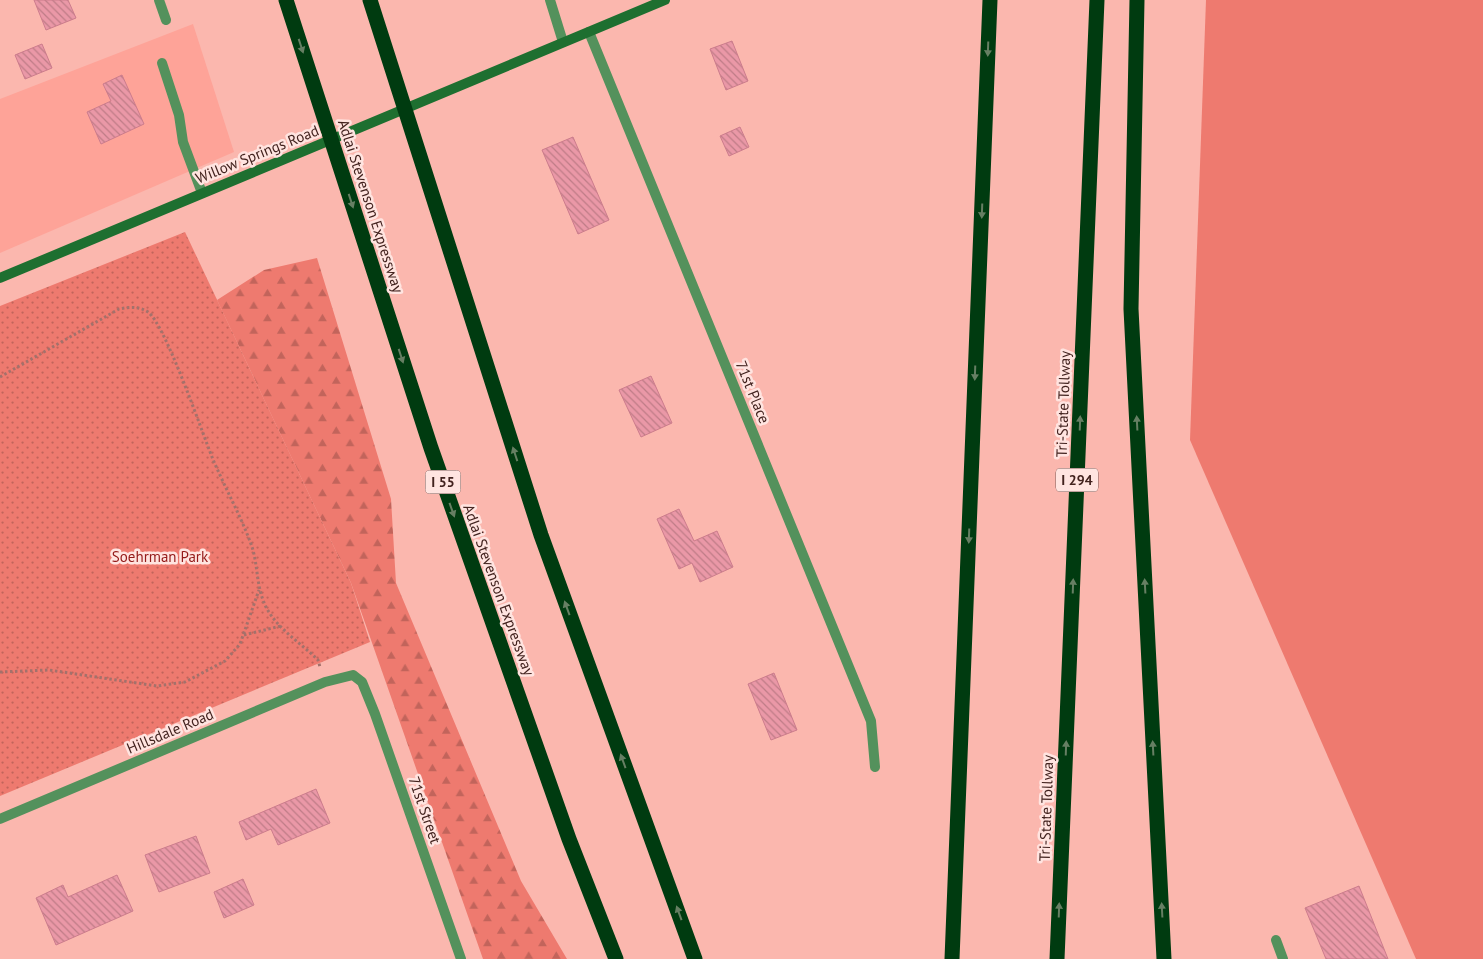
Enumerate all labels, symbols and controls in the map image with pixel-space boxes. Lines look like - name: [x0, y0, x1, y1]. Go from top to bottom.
- one-way arrow: [298, 39, 305, 54]
- one-way arrow: [984, 41, 992, 57]
- street label: Adlai Stevenson Expressway: [334, 117, 408, 295]
- street label: Willow Springs Road: [193, 121, 321, 187]
- one-way arrow: [347, 194, 355, 209]
- one-way arrow: [977, 203, 985, 219]
- one-way arrow: [397, 348, 405, 363]
- street label: Tri-State Tollway: [1052, 350, 1074, 458]
- street label: 71st Place: [732, 358, 774, 426]
- one-way arrow: [971, 366, 979, 382]
- one-way arrow: [1076, 415, 1084, 431]
- one-way arrow: [1133, 415, 1141, 431]
- one-way arrow: [510, 447, 518, 462]
- road number: I 294: [1056, 468, 1098, 492]
- road number: I 55: [426, 471, 460, 494]
- one-way arrow: [449, 502, 456, 517]
- street label: Adlai Stevenson Expressway: [459, 502, 539, 678]
- one-way arrow: [964, 528, 972, 544]
- park label: Soehrman Park: [112, 547, 209, 566]
- one-way arrow: [1069, 577, 1077, 593]
- one-way arrow: [1141, 577, 1149, 593]
- one-way arrow: [563, 600, 571, 615]
- street label: Hillsdale Road: [124, 704, 216, 758]
- one-way arrow: [1062, 740, 1070, 756]
- one-way arrow: [1149, 740, 1157, 756]
- one-way arrow: [619, 753, 626, 768]
- street label: Tri-State Tollway: [1035, 754, 1057, 862]
- street label: 71st Street: [405, 774, 445, 846]
- one-way arrow: [1056, 902, 1064, 918]
- one-way arrow: [1157, 902, 1165, 918]
- one-way arrow: [675, 905, 683, 920]

